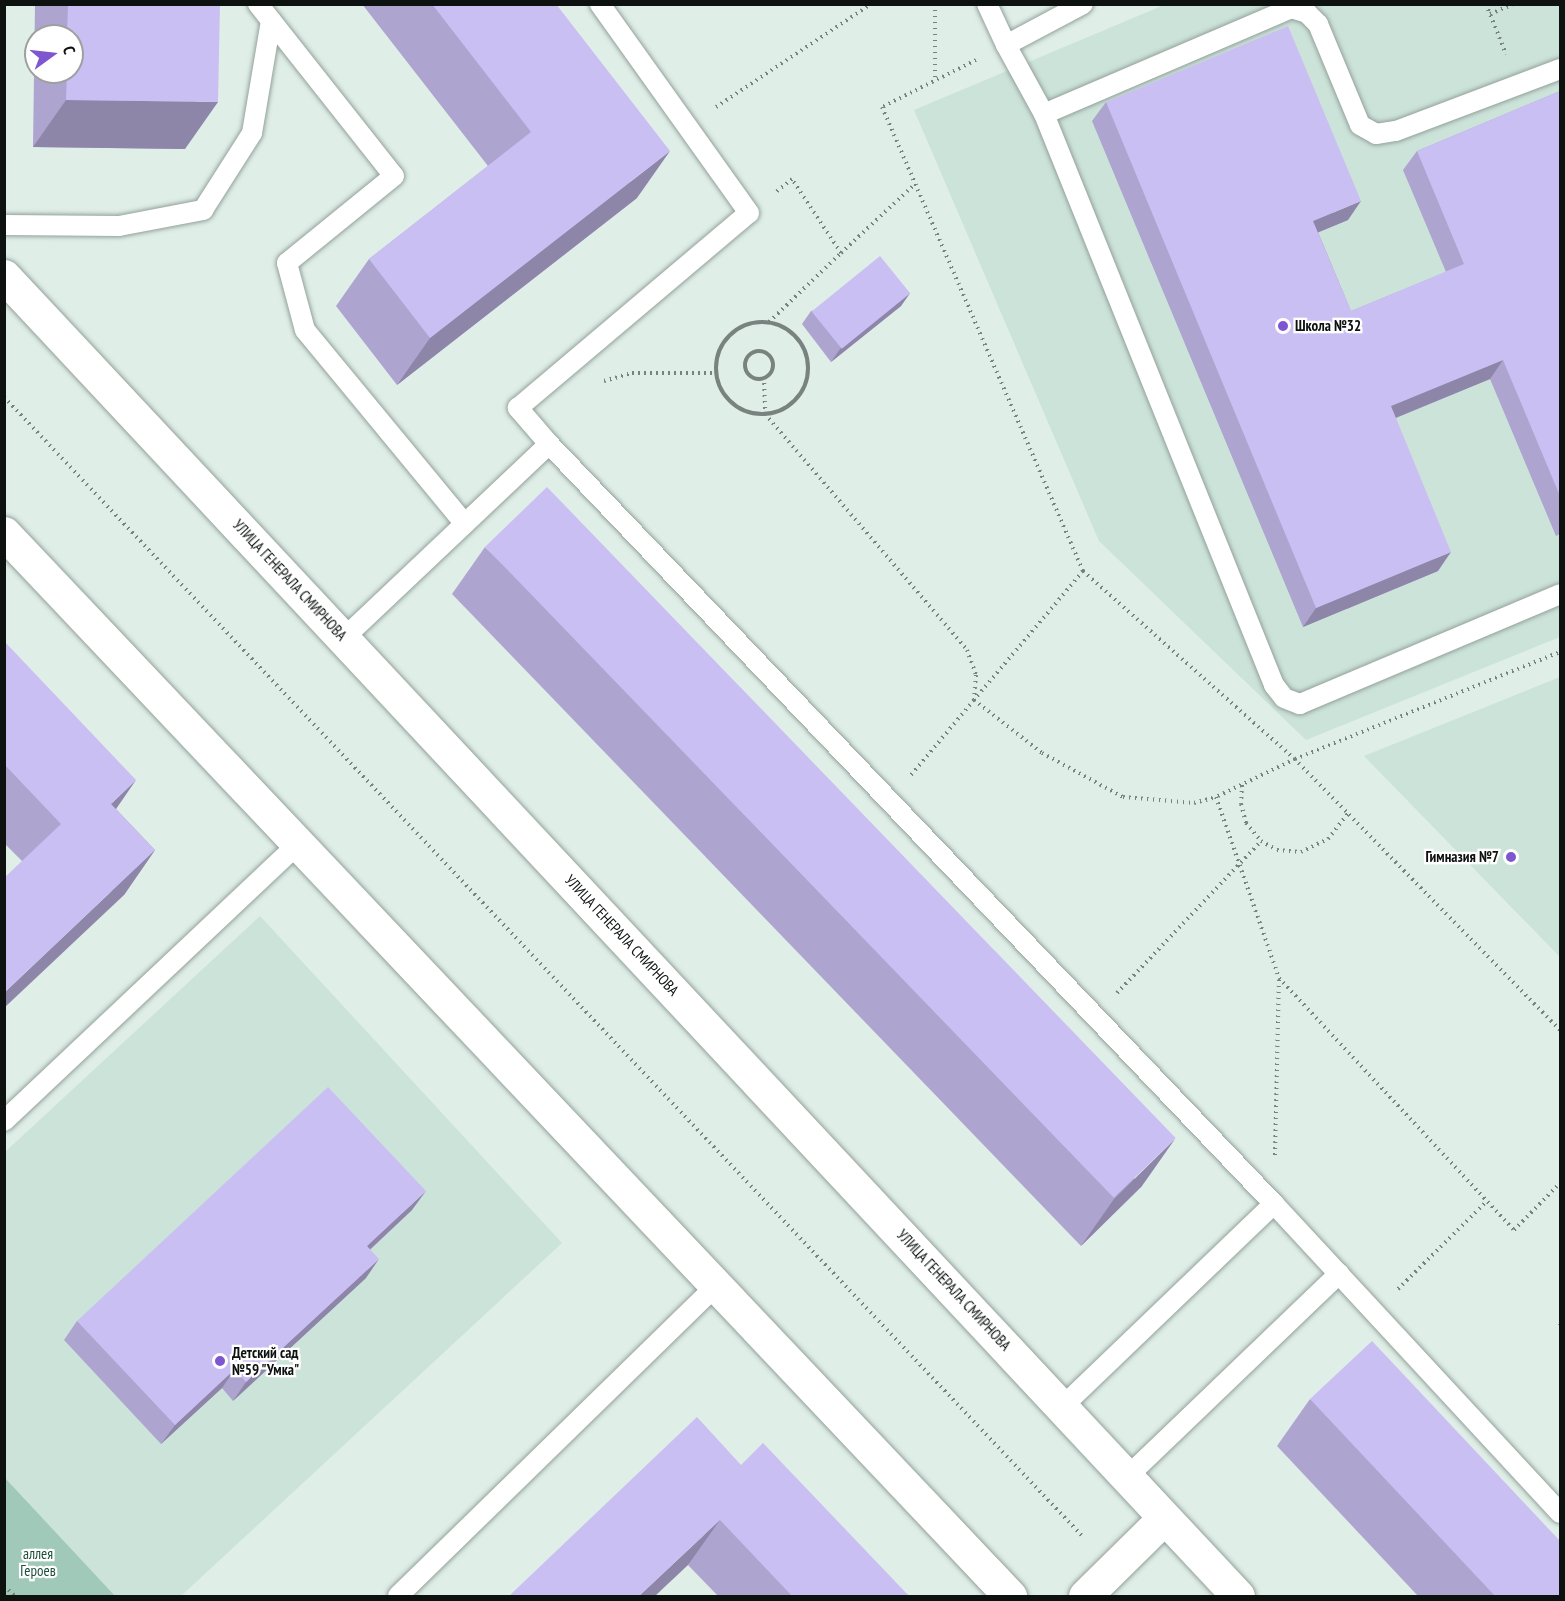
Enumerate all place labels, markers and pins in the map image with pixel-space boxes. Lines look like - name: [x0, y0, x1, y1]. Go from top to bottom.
- place label: Школа №32: [1295, 317, 1361, 335]
- marker: Школа №32: [1276, 319, 1290, 333]
- place label: Гимназия №7: [1425, 848, 1499, 866]
- marker: Гимназия №7: [1504, 850, 1518, 864]
- place label: Детский сад №59 "Умка": [232, 1343, 300, 1378]
- marker: Детский сад №59 "Умка": [213, 1354, 227, 1368]

